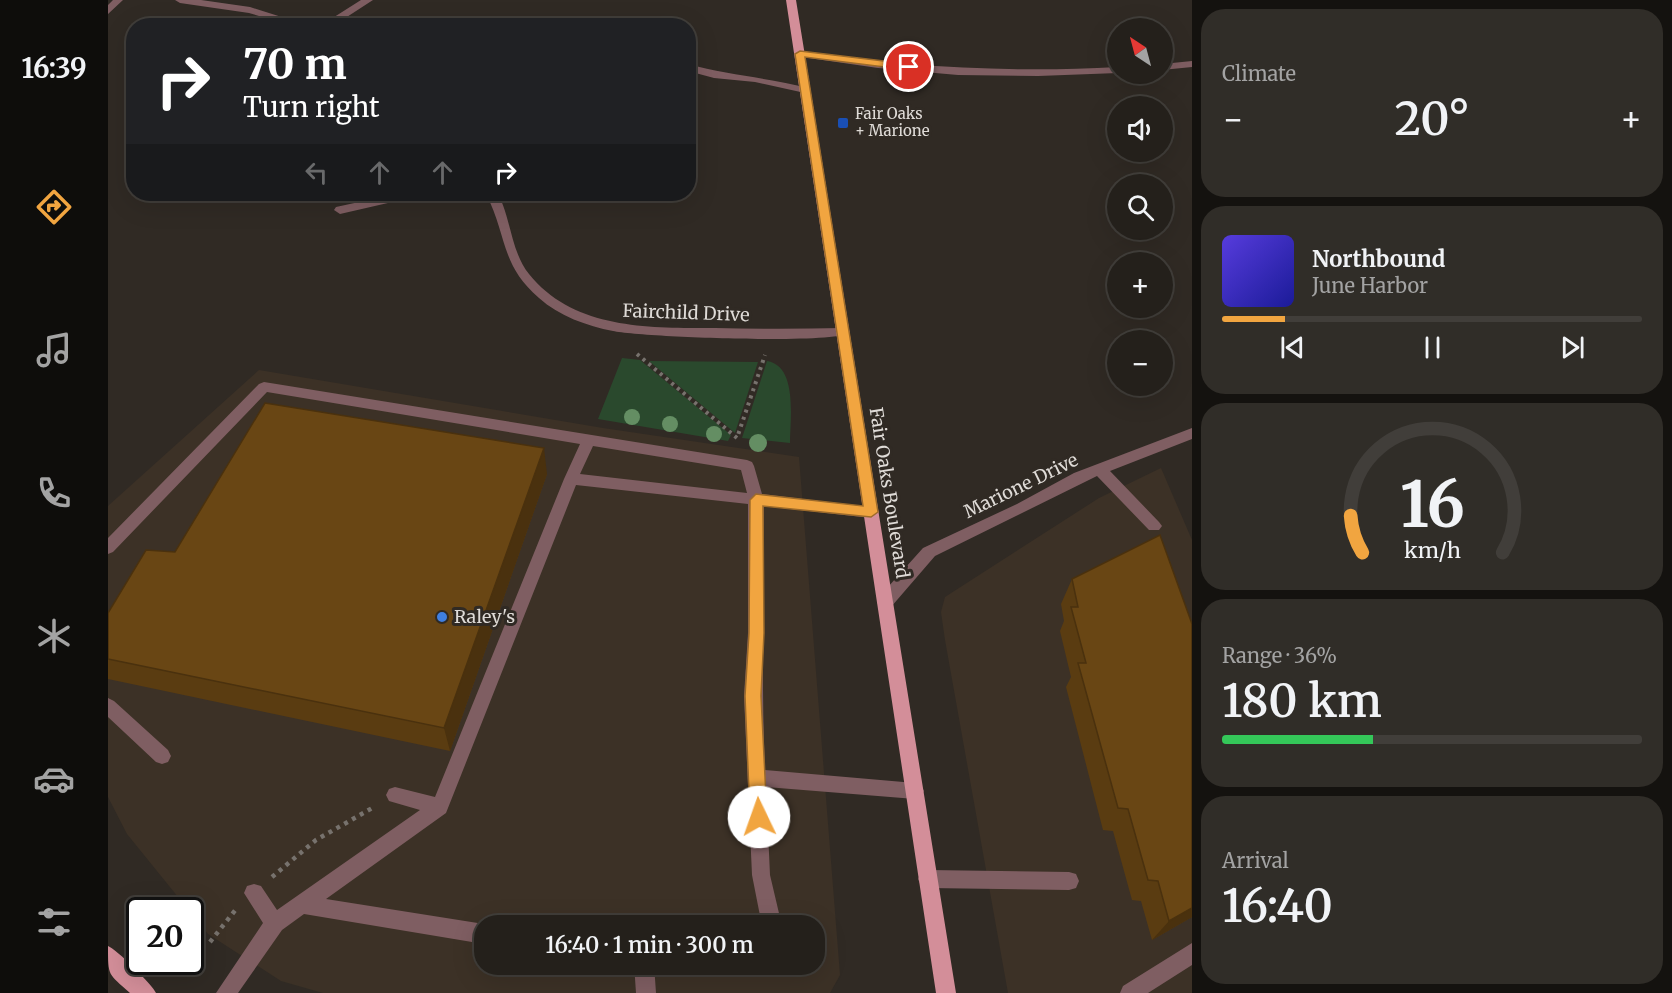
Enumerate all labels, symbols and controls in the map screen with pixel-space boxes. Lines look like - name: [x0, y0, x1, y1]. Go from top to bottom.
- north arrow: [1107, 18, 1173, 84]
- map controls: [1107, 18, 1173, 396]
- text: 70 m: [243, 38, 347, 90]
- pin: [883, 41, 934, 92]
- icon: right: [144, 42, 222, 120]
- icon: arrive: [892, 50, 925, 83]
- text: 16:39: [21, 51, 87, 85]
- text: Climate: [1222, 61, 1296, 86]
- text: Turn right: [243, 90, 380, 124]
- text: 20°: [1394, 91, 1470, 147]
- button: sound: [1107, 96, 1173, 162]
- text: −: [1222, 99, 1244, 140]
- text: +: [1620, 99, 1642, 140]
- place label: Fair Oaks + Marione: [855, 104, 930, 140]
- marker: Fair Oaks + Marione: [836, 116, 850, 130]
- icon: left: [300, 156, 333, 189]
- icon: ahead: [363, 156, 396, 189]
- icon: ahead: [426, 156, 459, 189]
- icon: right: [489, 156, 522, 189]
- button: search: [1107, 174, 1173, 240]
- icon: directions: [33, 186, 75, 228]
- text: Northbound: [1312, 245, 1445, 273]
- button: +: [1107, 252, 1173, 318]
- text: June Harbor: [1312, 273, 1428, 298]
- street label: Fairchild Drive: [622, 299, 750, 326]
- icon: music: [33, 329, 75, 371]
- button: −: [1107, 330, 1173, 396]
- icon: previous: [1276, 331, 1309, 364]
- icon: pause: [1416, 331, 1449, 364]
- icon: next: [1556, 331, 1589, 364]
- street label: Fair Oaks Boulevard: [865, 406, 914, 580]
- street label: Marione Drive: [960, 448, 1082, 523]
- text: 16: [1400, 467, 1464, 545]
- icon: phone: [33, 472, 75, 514]
- text: km/h: [1404, 538, 1460, 565]
- place label: Raley's: [454, 605, 515, 628]
- marker: Raley's: [435, 610, 449, 624]
- icon: climate: [33, 615, 75, 657]
- text: Range · 36%: [1222, 643, 1337, 668]
- text: 180 km: [1222, 673, 1382, 729]
- icon: car: [33, 758, 75, 800]
- position arrow: [727, 785, 791, 849]
- text: Arrival: [1222, 848, 1289, 873]
- text: 16:40: [1222, 878, 1333, 934]
- speed limit sign: 20: [126, 897, 204, 975]
- icon: filters: [33, 901, 75, 943]
- text: 16:40 · 1 min · 300 m: [545, 931, 754, 959]

